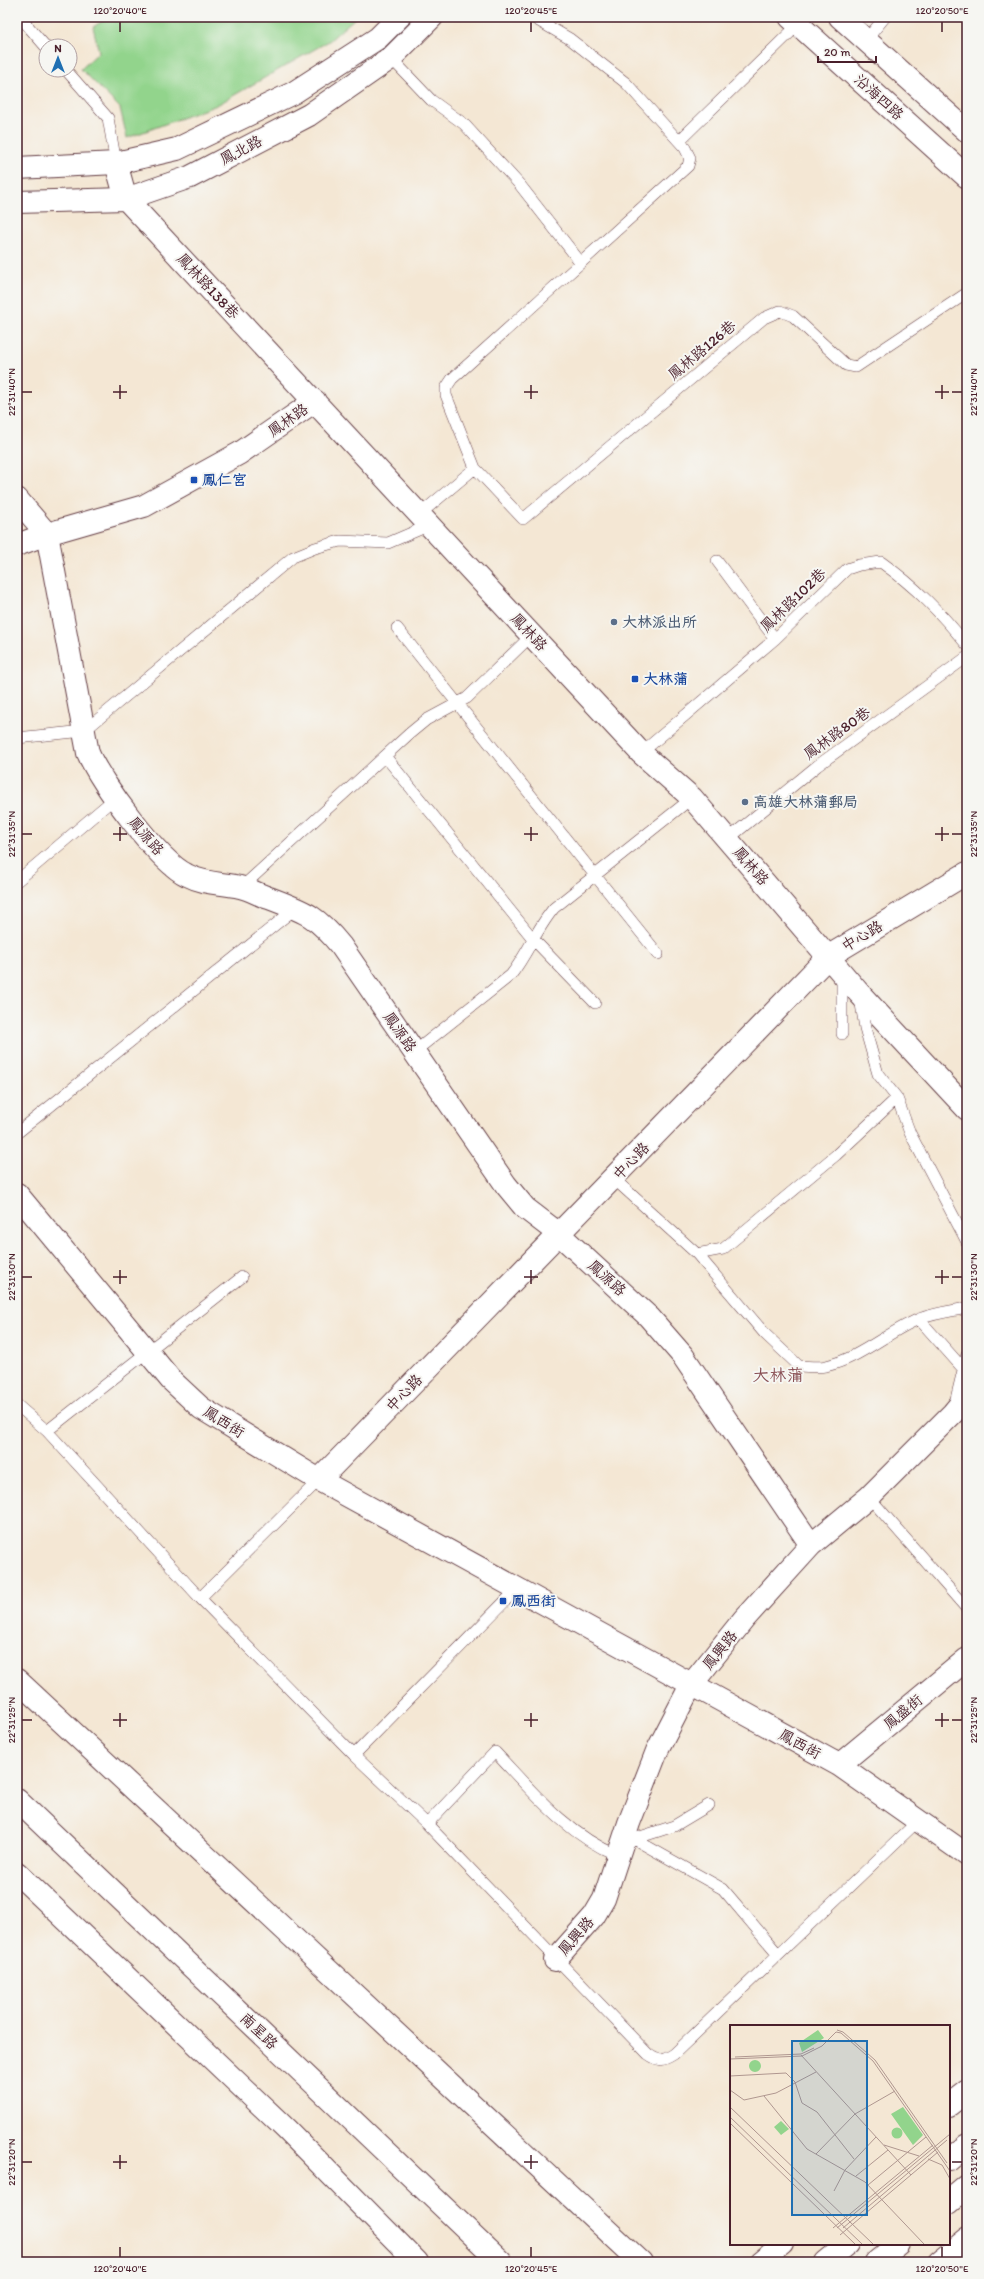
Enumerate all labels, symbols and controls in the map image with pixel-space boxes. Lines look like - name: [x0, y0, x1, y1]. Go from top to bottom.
- text: 120°20'40"E: [93, 4, 147, 17]
- text: 120°20'45"E: [505, 4, 558, 17]
- text: 120°20'50"E: [916, 4, 969, 17]
- north arrow: [38, 38, 78, 78]
- scale bar: [818, 38, 876, 64]
- text: N: [54, 42, 62, 55]
- text: 20 m: [824, 45, 851, 59]
- street label: 沿海四路: [851, 70, 907, 124]
- street label: 鳳北路: [217, 131, 265, 169]
- street label: 鳳林路138巷: [173, 249, 243, 323]
- street label: 鳳林路126巷: [665, 316, 739, 384]
- text: 22°31'40"N: [5, 368, 18, 416]
- text: 22°31'40"N: [967, 368, 980, 416]
- street label: 鳳林路: [264, 400, 312, 440]
- place label: 鳳仁宮: [202, 471, 247, 489]
- marker: 鳳仁宮: [189, 475, 199, 485]
- street label: 鳳林路102巷: [757, 564, 829, 636]
- street label: 鳳林路: [507, 609, 551, 655]
- place label: 大林派出所: [622, 613, 697, 631]
- marker: 大林派出所: [609, 617, 619, 627]
- place label: 大林蒲: [643, 670, 688, 688]
- marker: 大林蒲: [630, 674, 640, 684]
- street label: 鳳林路80巷: [800, 703, 874, 763]
- place label: 高雄大林蒲郵局: [753, 793, 858, 811]
- marker: 高雄大林蒲郵局: [740, 797, 750, 807]
- text: 22°31'35"N: [5, 810, 18, 857]
- text: 22°31'35"N: [967, 810, 980, 857]
- street label: 鳳源路: [124, 813, 168, 859]
- street label: 鳳林路: [729, 843, 773, 889]
- street label: 中心路: [838, 917, 886, 955]
- street label: 鳳源路: [380, 1008, 420, 1056]
- street label: 中心路: [609, 1139, 653, 1183]
- text: 22°31'30"N: [5, 1253, 18, 1301]
- text: 22°31'30"N: [967, 1253, 980, 1301]
- street label: 鳳源路: [584, 1256, 630, 1300]
- district label: 大林蒲: [753, 1365, 804, 1385]
- street label: 中心路: [382, 1371, 426, 1415]
- street label: 鳳西街: [200, 1402, 248, 1442]
- place label: 鳳西街: [511, 1592, 556, 1610]
- marker: 鳳西街: [498, 1596, 508, 1606]
- street label: 鳳興路: [699, 1627, 741, 1673]
- street label: 鳳盛街: [880, 1691, 926, 1733]
- text: 22°31'25"N: [5, 1697, 18, 1743]
- text: 22°31'25"N: [967, 1697, 980, 1743]
- street label: 鳳西街: [776, 1725, 824, 1763]
- street label: 鳳興路: [554, 1913, 598, 1959]
- street label: 南星路: [237, 2009, 281, 2053]
- inset map: [730, 2025, 950, 2245]
- text: 22°31'20"N: [5, 2138, 18, 2186]
- text: 22°31'20"N: [967, 2138, 980, 2186]
- text: 120°20'40"E: [93, 2262, 147, 2275]
- text: 120°20'45"E: [505, 2262, 558, 2275]
- text: 120°20'50"E: [916, 2262, 969, 2275]

